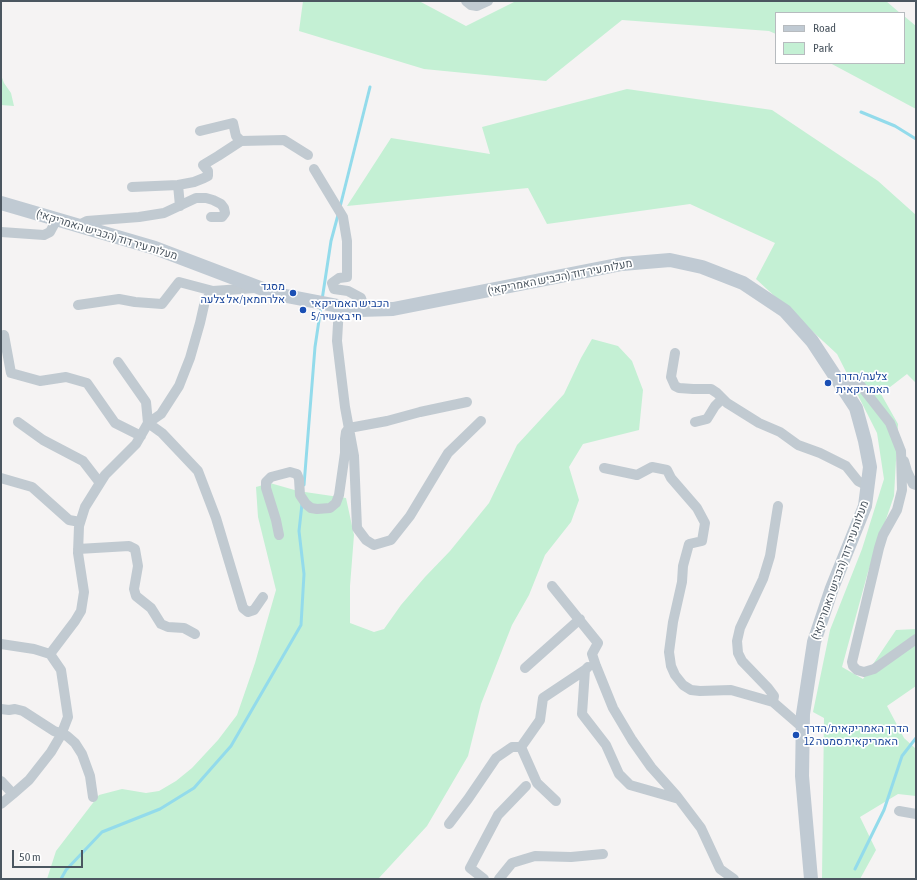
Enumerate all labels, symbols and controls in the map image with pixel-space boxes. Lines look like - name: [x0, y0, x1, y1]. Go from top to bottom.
- legend: [775, 12, 905, 64]
- text: Road: [813, 21, 836, 35]
- text: Park: [813, 41, 833, 55]
- street label: מעלות עיר דוד (הכביש האמריקאי): [35, 207, 179, 263]
- street label: מעלות עיר דוד (הכביש האמריקאי): [487, 257, 633, 297]
- place label: מסגד אלרחמאן/אל צלעה: [201, 280, 285, 306]
- marker: מסגד אלרחמאן/אל צלעה: [288, 288, 298, 298]
- place label: הכביש האמריקאי 5/חי באשיר: [311, 297, 389, 323]
- marker: הכביש האמריקאי 5/חי באשיר: [298, 305, 308, 315]
- place label: צלעה/הדרך האמריקאית: [836, 370, 889, 396]
- marker: צלעה/הדרך האמריקאית: [823, 378, 833, 388]
- street label: מעלות עיר דוד (הכביש האמריקאי): [809, 499, 871, 641]
- place label: הדרך האמריקאית/הדרך האמריקאית סמטה 12: [804, 722, 909, 748]
- marker: הדרך האמריקאית/הדרך האמריקאית סמטה 12: [791, 730, 801, 740]
- scale bar: [14, 842, 85, 868]
- text: 50 m: [19, 850, 41, 864]

